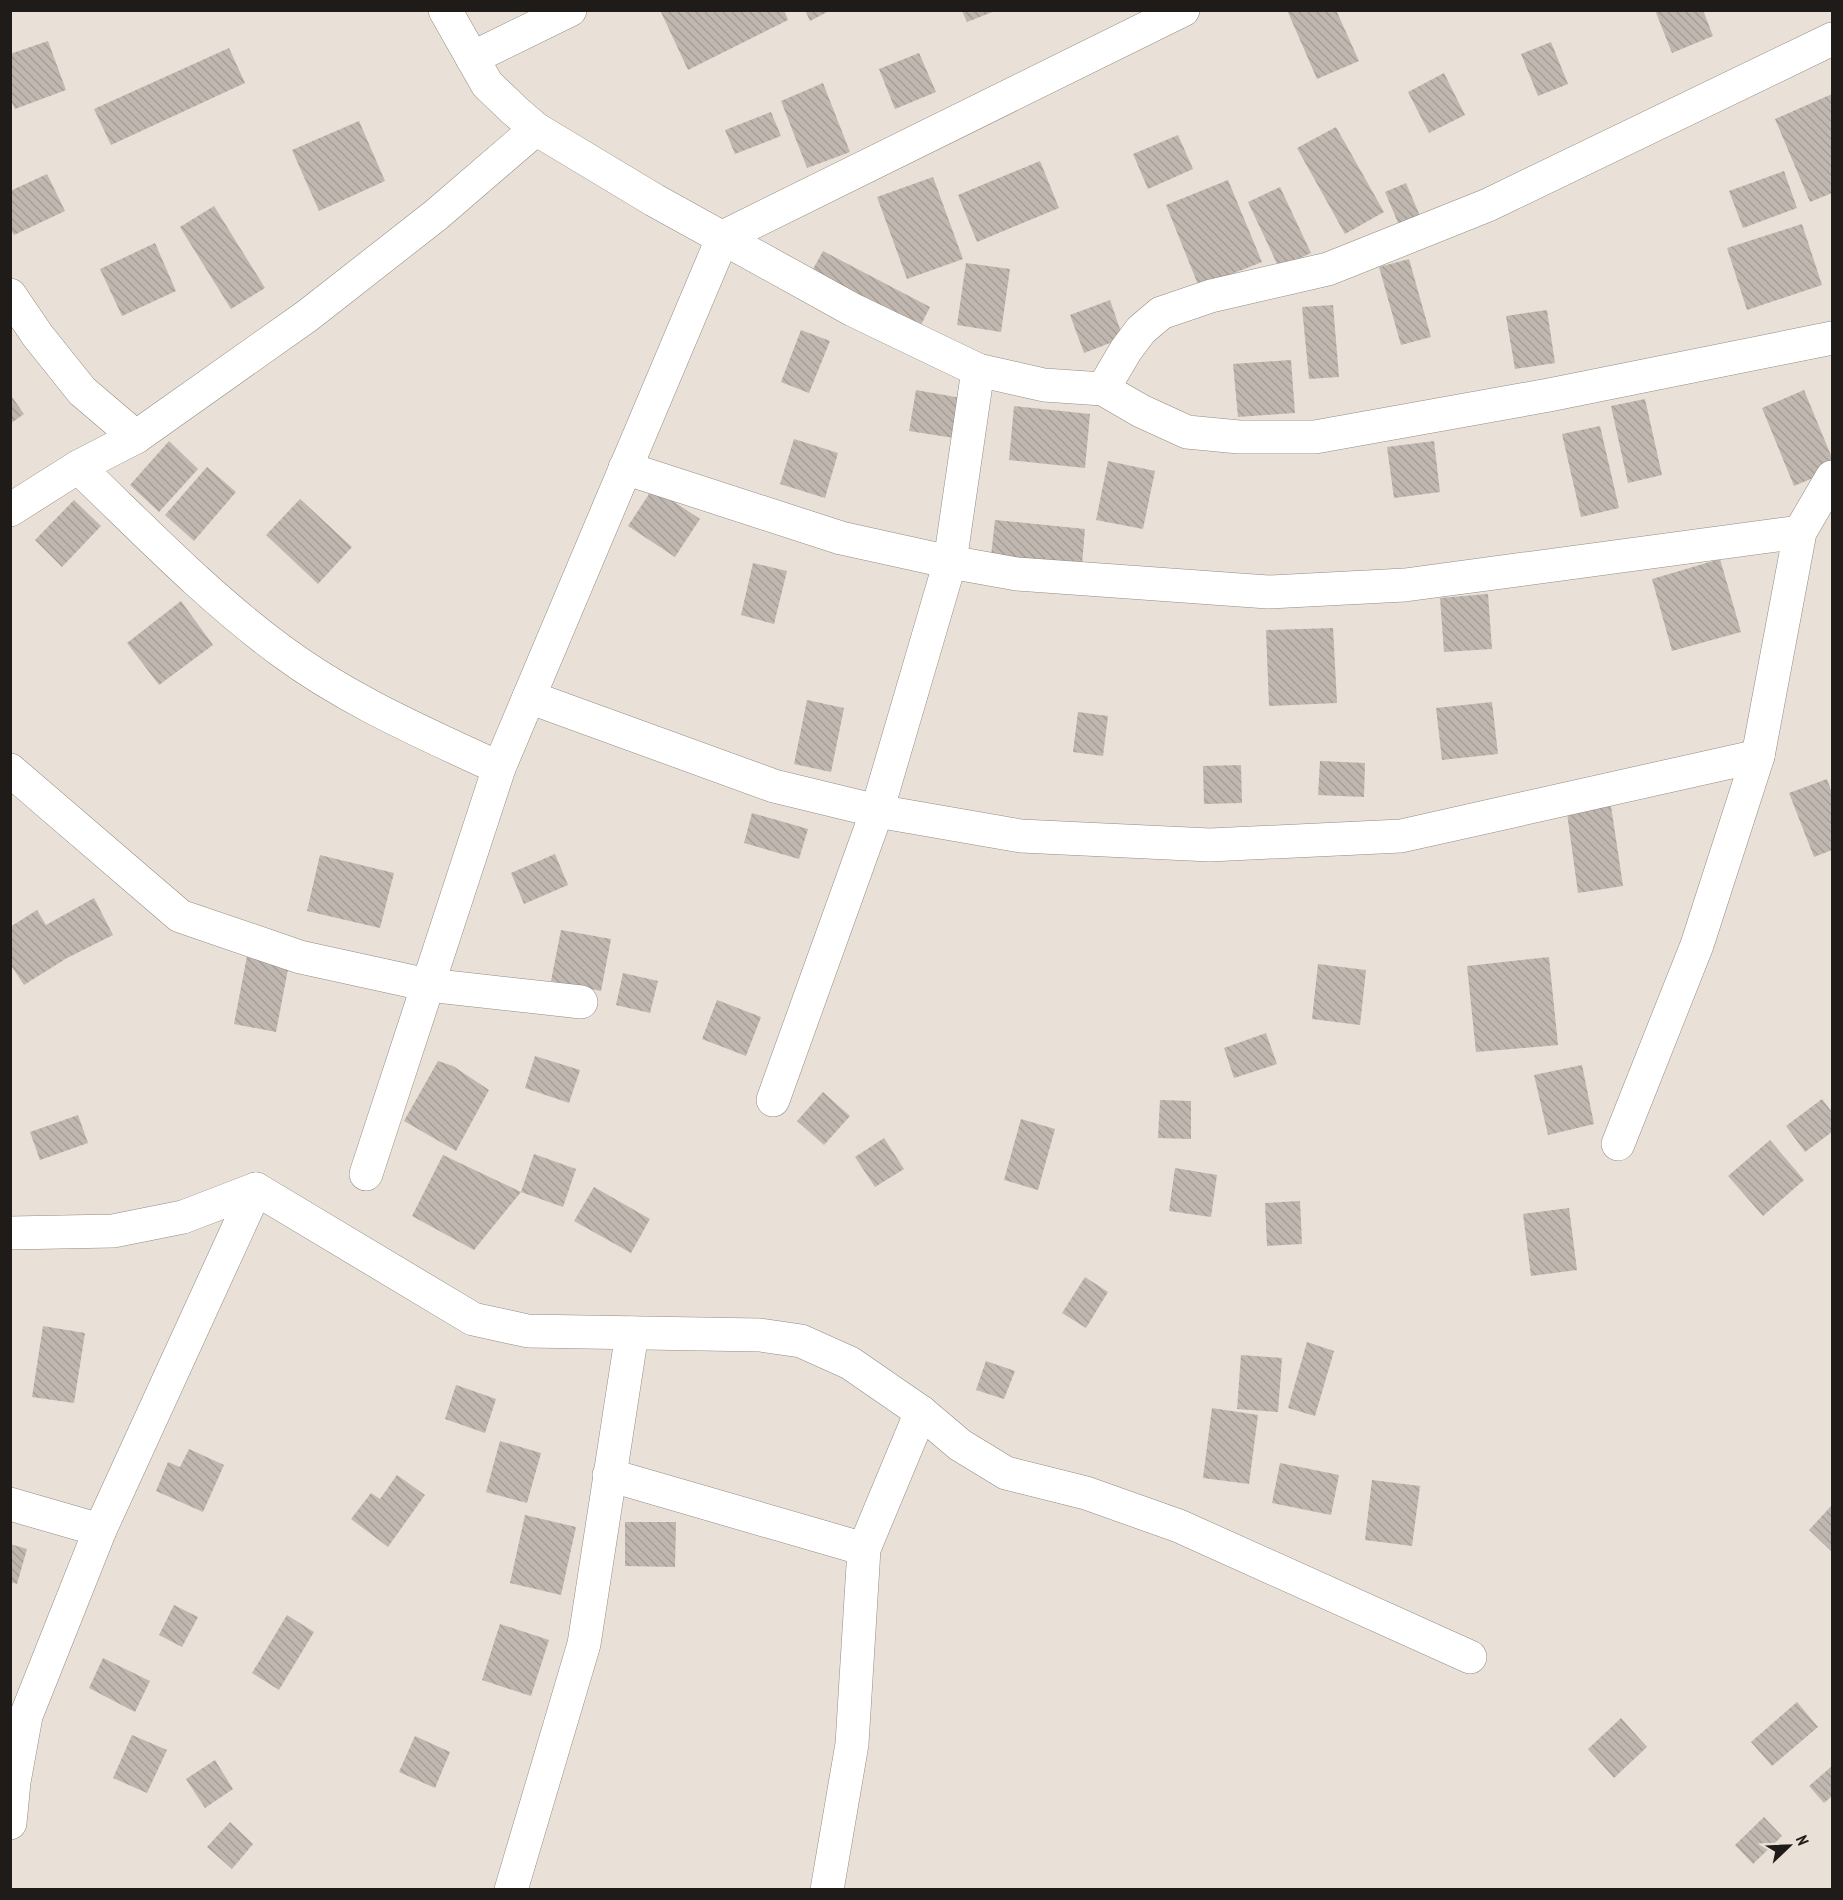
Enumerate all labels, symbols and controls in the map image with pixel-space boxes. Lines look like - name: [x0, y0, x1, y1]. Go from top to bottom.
- north arrow: [1759, 1816, 1819, 1876]
- text: N: [1792, 1832, 1814, 1848]

